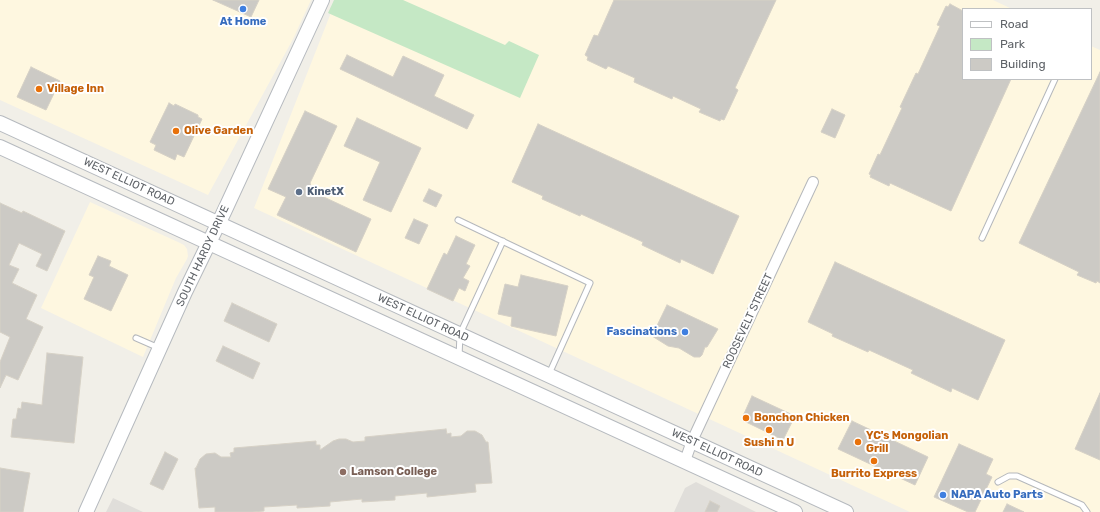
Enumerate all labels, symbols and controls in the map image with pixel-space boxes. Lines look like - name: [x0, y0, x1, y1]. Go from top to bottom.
- marker: At Home: [238, 4, 248, 14]
- legend: [962, 8, 1092, 80]
- place label: At Home: [220, 15, 266, 29]
- text: Road: [1000, 17, 1028, 31]
- text: Park: [1000, 37, 1025, 51]
- text: Building: [1000, 57, 1046, 71]
- place label: Village Inn: [47, 82, 104, 96]
- marker: Village Inn: [34, 84, 44, 94]
- place label: Olive Garden: [184, 124, 253, 138]
- marker: Olive Garden: [171, 126, 181, 136]
- street label: WEST ELLIOT ROAD: [81, 155, 177, 209]
- place label: KinetX: [307, 185, 344, 199]
- marker: KinetX: [294, 187, 304, 197]
- street label: SOUTH HARDY DRIVE: [174, 203, 232, 309]
- street label: ROOSEVELT STREET: [720, 271, 776, 371]
- street label: WEST ELLIOT ROAD: [375, 291, 471, 345]
- place label: Fascinations: [607, 325, 677, 339]
- marker: Fascinations: [680, 327, 690, 337]
- place label: Bonchon Chicken: [754, 411, 850, 425]
- marker: Bonchon Chicken: [741, 413, 751, 423]
- marker: Sushi n U: [764, 425, 774, 435]
- street label: WEST ELLIOT ROAD: [669, 426, 765, 480]
- place label: YC's Mongolian Grill: [866, 429, 948, 455]
- place label: Sushi n U: [744, 436, 794, 450]
- marker: YC's Mongolian Grill: [853, 437, 863, 447]
- marker: Burrito Express: [869, 456, 879, 466]
- place label: Lamson College: [351, 465, 437, 479]
- marker: Lamson College: [338, 467, 348, 477]
- place label: Burrito Express: [831, 467, 917, 481]
- place label: NAPA Auto Parts: [951, 488, 1043, 502]
- marker: NAPA Auto Parts: [938, 490, 948, 500]

